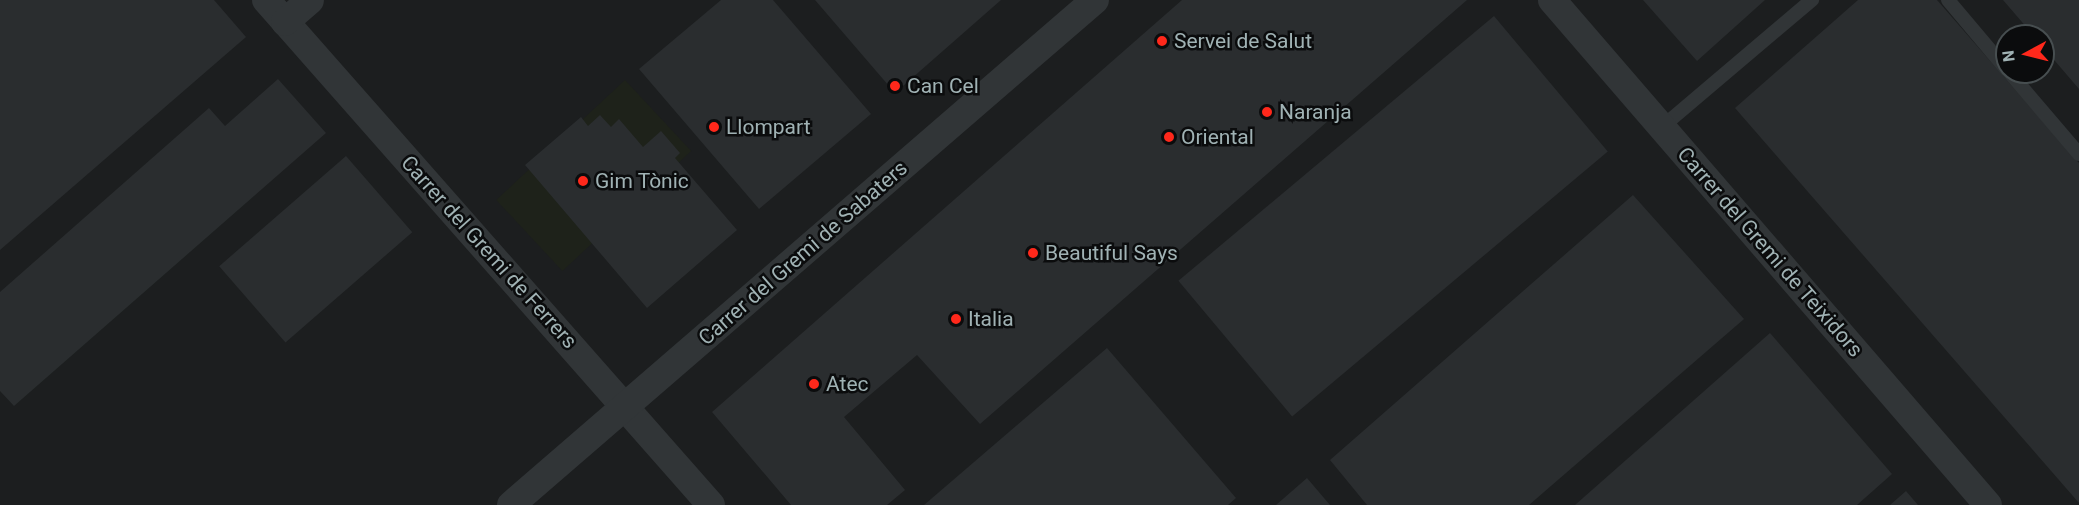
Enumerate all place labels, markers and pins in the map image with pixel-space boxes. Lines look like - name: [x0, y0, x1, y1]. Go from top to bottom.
- place label: Servei de Salut: [1174, 28, 1312, 54]
- marker: Servei de Salut: [1155, 34, 1169, 48]
- place label: Can Cel: [907, 73, 979, 99]
- marker: Can Cel: [888, 79, 902, 93]
- place label: Naranja: [1279, 99, 1352, 125]
- marker: Naranja: [1260, 105, 1274, 119]
- place label: Llompart: [726, 114, 811, 140]
- marker: Llompart: [707, 120, 721, 134]
- place label: Oriental: [1181, 124, 1254, 150]
- marker: Oriental: [1162, 130, 1176, 144]
- place label: Gim Tònic: [595, 168, 689, 194]
- marker: Gim Tònic: [576, 174, 590, 188]
- place label: Beautiful Says: [1045, 240, 1178, 266]
- marker: Beautiful Says: [1026, 246, 1040, 260]
- place label: Italia: [968, 306, 1014, 332]
- marker: Italia: [949, 312, 963, 326]
- place label: Atec: [826, 371, 869, 397]
- marker: Atec: [807, 377, 821, 391]

